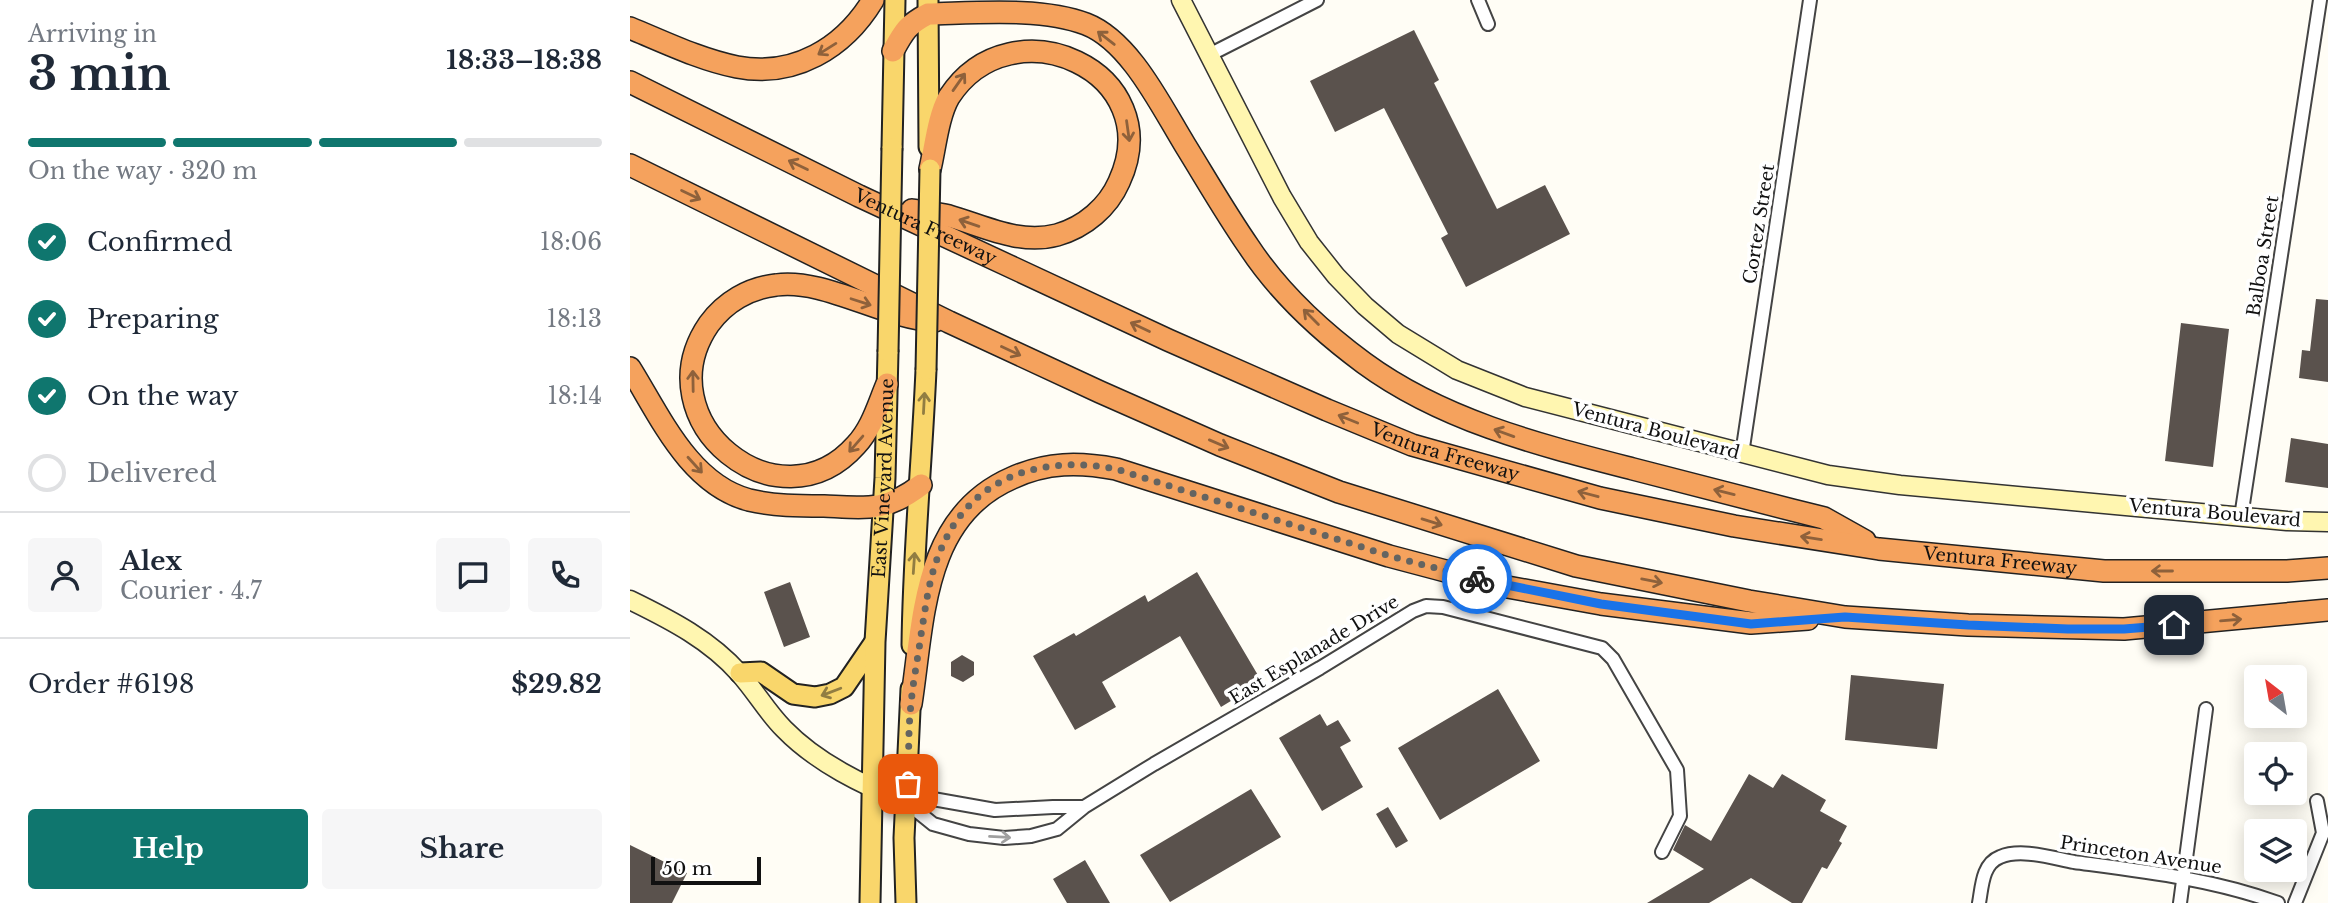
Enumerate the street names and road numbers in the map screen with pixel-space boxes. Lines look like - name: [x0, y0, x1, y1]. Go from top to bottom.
- street label: Cortez Street: [1739, 162, 1779, 286]
- street label: Ventura Freeway: [850, 184, 1001, 270]
- street label: Balboa Street: [2243, 194, 2283, 318]
- street label: East Vineyard Avenue: [868, 378, 898, 579]
- street label: Ventura Boulevard: [1569, 398, 1742, 464]
- street label: Ventura Freeway: [1366, 418, 1522, 486]
- street label: Ventura Boulevard: [2127, 494, 2302, 531]
- street label: Ventura Freeway: [1921, 542, 2079, 579]
- street label: East Esplanade Drive: [1225, 591, 1403, 709]
- street label: Princeton Avenue: [2059, 831, 2223, 879]

